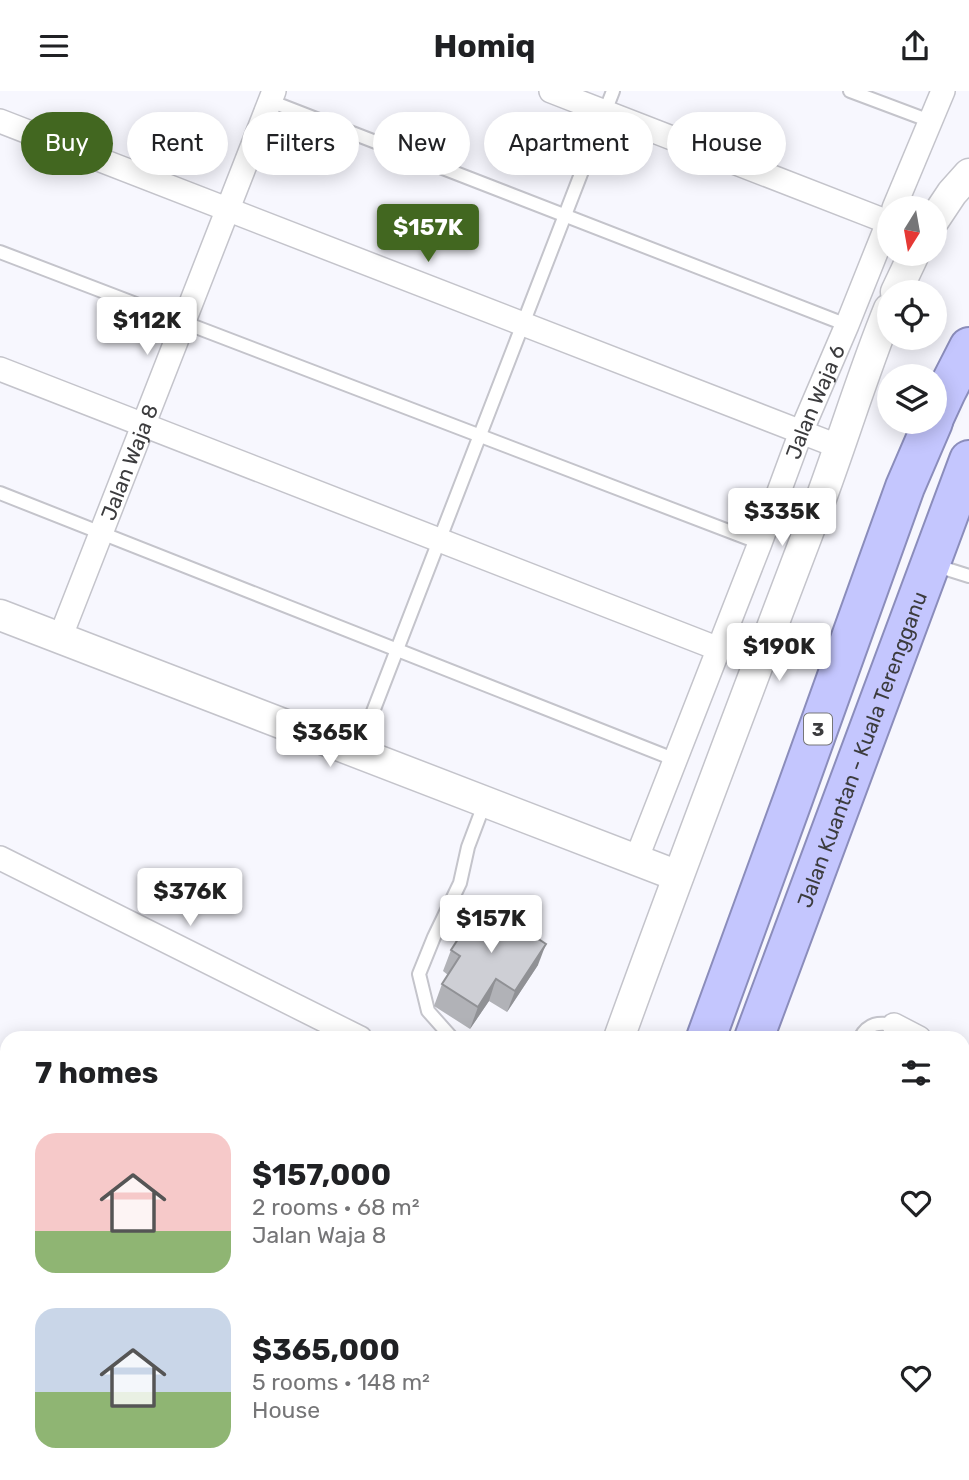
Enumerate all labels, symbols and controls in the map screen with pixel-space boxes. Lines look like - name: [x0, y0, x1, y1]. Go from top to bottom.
- icon: menu: [35, 27, 73, 65]
- text: Homiq: [433, 27, 536, 65]
- icon: share: [896, 27, 934, 65]
- chip: Buy: [21, 112, 113, 175]
- chip: Rent: [127, 112, 228, 175]
- chip: Filters: [242, 112, 359, 175]
- chip: New: [373, 112, 470, 175]
- chip: Apartment: [484, 112, 653, 175]
- chip: House: [667, 112, 786, 175]
- north arrow: [877, 196, 947, 266]
- map controls: [877, 196, 947, 434]
- pin: $157K: [379, 205, 477, 264]
- text: $157K: [393, 213, 463, 241]
- button: locate: [877, 280, 947, 350]
- pin: $112K: [98, 297, 196, 357]
- text: $112K: [113, 306, 181, 334]
- street label: Jalan Waja 6: [780, 340, 850, 462]
- button: layers: [877, 364, 947, 434]
- street label: Jalan Waja 8: [95, 400, 163, 524]
- pin: $335K: [733, 489, 831, 548]
- text: $335K: [744, 497, 820, 525]
- street label: Jalan Kuantan - Kuala Terengganu: [791, 588, 932, 911]
- pin: $190K: [730, 623, 828, 683]
- text: $190K: [743, 632, 815, 660]
- pin: $365K: [281, 709, 379, 769]
- road number: 3: [804, 713, 832, 744]
- text: $365K: [292, 718, 368, 746]
- pin: $376K: [141, 869, 239, 928]
- text: $376K: [153, 877, 227, 905]
- pin: $157K: [442, 895, 540, 955]
- text: $157K: [456, 904, 526, 932]
- icon: filters: [897, 1054, 935, 1092]
- text: 7 homes: [35, 1055, 158, 1091]
- text: $157,000: [252, 1157, 391, 1193]
- icon: home: [91, 1161, 175, 1245]
- icon: heart: [897, 1184, 935, 1222]
- text: 2 rooms · 68 m²: [252, 1193, 420, 1221]
- text: Jalan Waja 8: [252, 1221, 386, 1249]
- text: $365,000: [252, 1332, 400, 1368]
- icon: home: [91, 1336, 175, 1420]
- icon: heart: [897, 1359, 935, 1397]
- text: 5 rooms · 148 m²: [252, 1368, 430, 1396]
- text: House: [252, 1396, 320, 1424]

